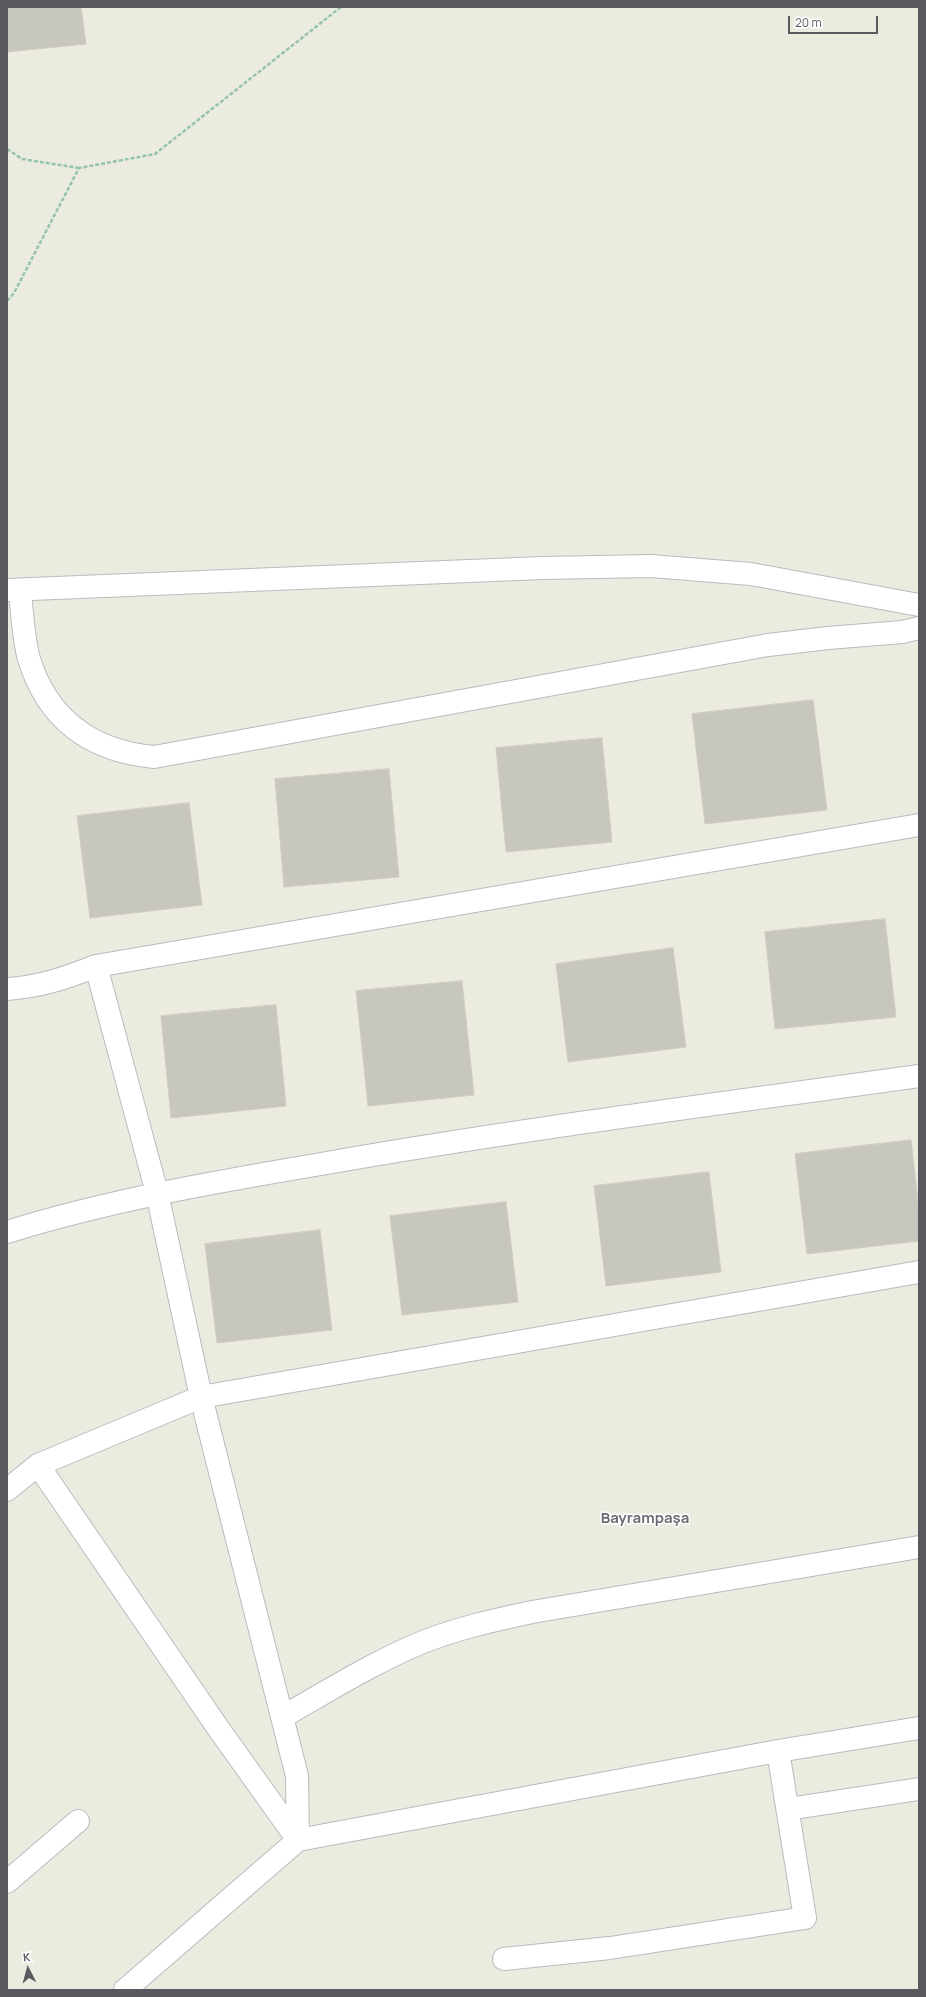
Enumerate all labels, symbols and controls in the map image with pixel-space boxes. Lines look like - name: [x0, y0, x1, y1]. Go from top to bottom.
- scale bar: [790, 8, 880, 34]
- text: 20 m: [795, 14, 822, 31]
- district label: Bayrampaşa: [601, 1510, 689, 1528]
- north arrow: [8, 1949, 48, 1989]
- text: K: [22, 1949, 31, 1964]

